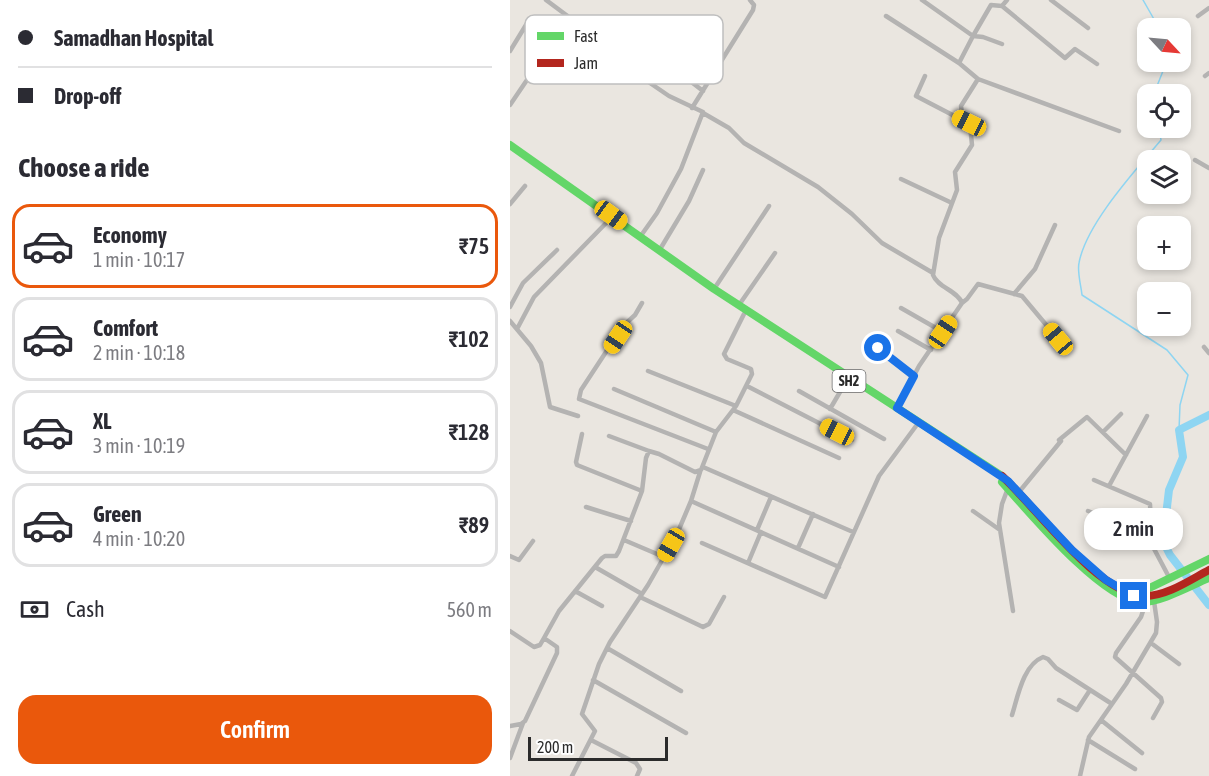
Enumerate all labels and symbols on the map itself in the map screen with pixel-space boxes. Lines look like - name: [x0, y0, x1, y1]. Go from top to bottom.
- legend: [525, 15, 723, 84]
- north arrow: [1137, 18, 1191, 72]
- text: Fast: [574, 27, 598, 45]
- text: Jam: [574, 54, 598, 72]
- car: [949, 107, 989, 139]
- car: [591, 197, 631, 233]
- car: [925, 312, 961, 352]
- car: [600, 317, 636, 357]
- car: [1040, 319, 1076, 359]
- route start: [864, 334, 891, 361]
- road number: SH2: [832, 370, 866, 392]
- car: [817, 416, 857, 448]
- callout: 2 min: [1084, 509, 1184, 551]
- car: [654, 525, 688, 565]
- route end: [1120, 582, 1147, 609]
- scale bar: [528, 734, 668, 762]

